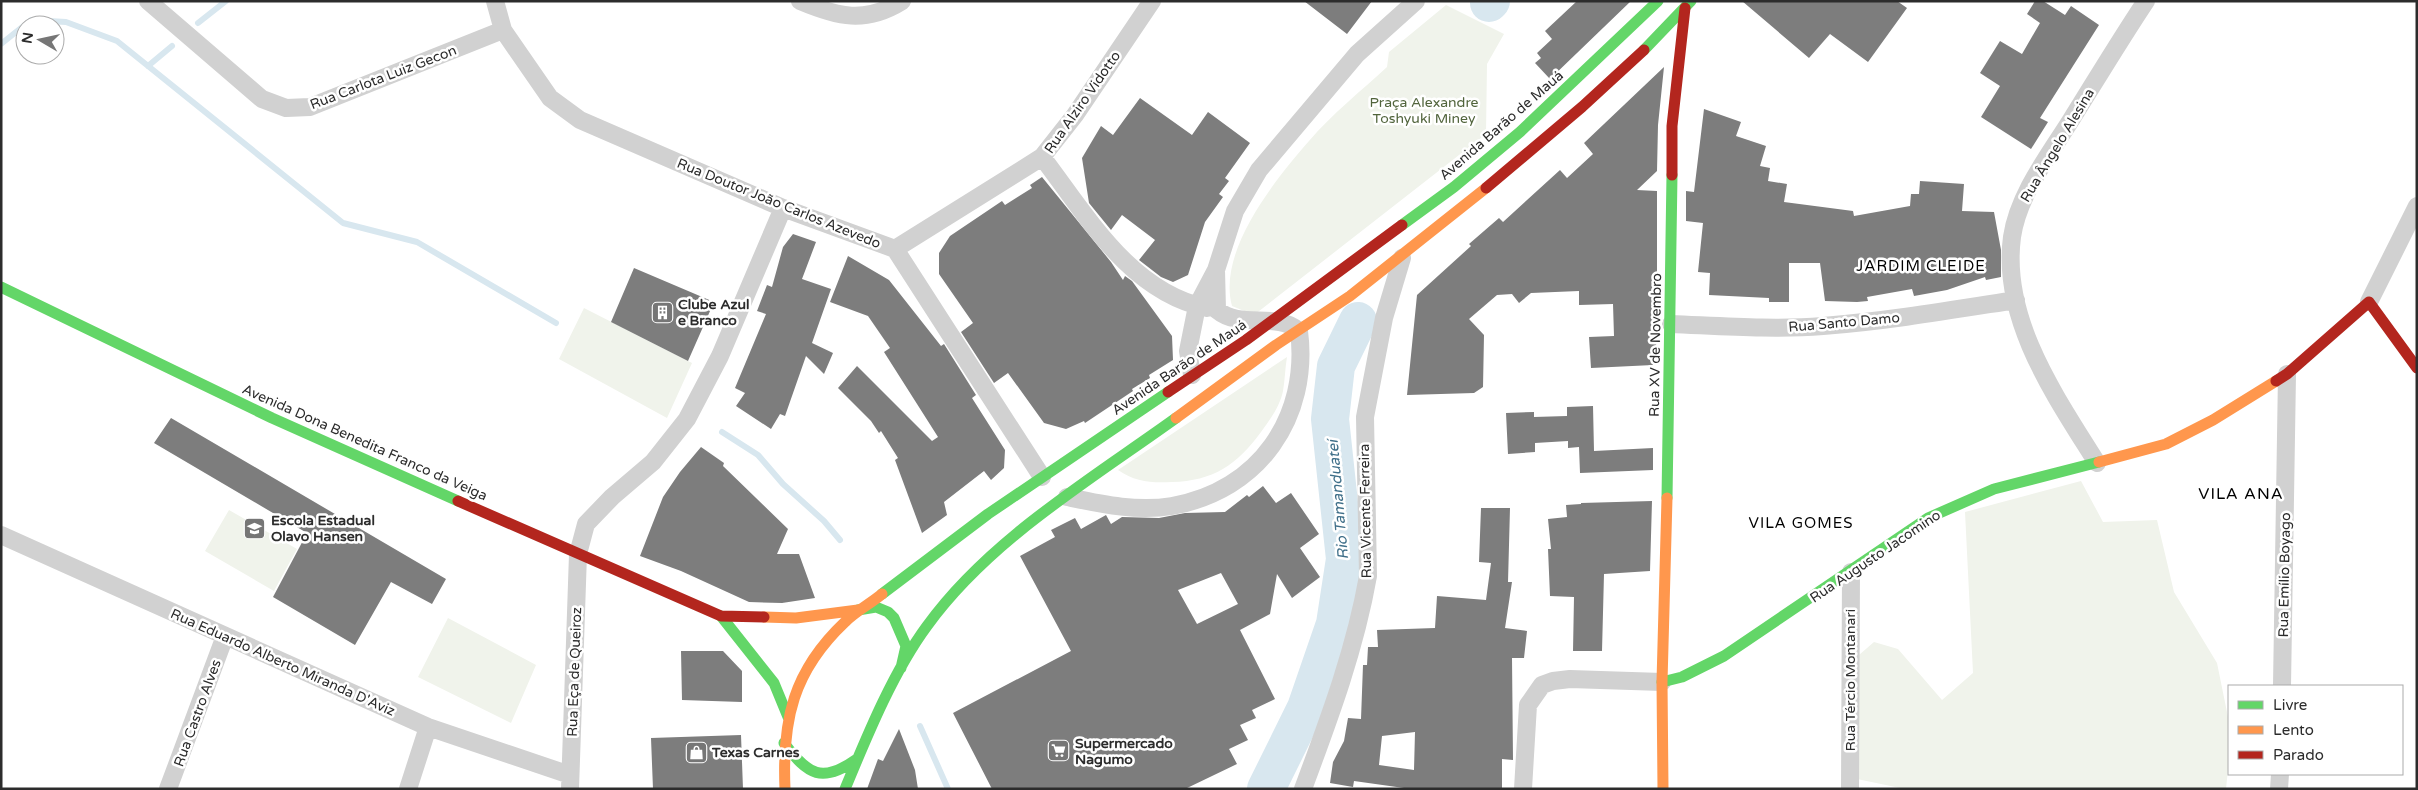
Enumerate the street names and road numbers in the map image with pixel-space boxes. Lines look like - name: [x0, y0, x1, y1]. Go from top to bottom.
- street label: Rua Carlota Luiz Gecon: [308, 42, 459, 113]
- street label: Rua Alziro Vidotto: [1041, 48, 1124, 157]
- street label: Avenida Barão de Mauá: [1436, 67, 1567, 184]
- street label: Rua Ângelo Alesina: [2017, 85, 2098, 205]
- street label: Rua Doutor João Carlos Azevedo: [674, 155, 883, 252]
- street label: Rua XV de Novembro: [1646, 273, 1665, 417]
- street label: Rua Santo Damo: [1788, 309, 1901, 336]
- street label: Avenida Barão de Mauá: [1109, 316, 1250, 419]
- street label: Avenida Dona Benedita Franco da Veiga: [240, 381, 490, 504]
- street label: Rua Vicente Ferreira: [1356, 444, 1375, 578]
- street label: Rua Augusto Jacomino: [1807, 506, 1944, 606]
- street label: Rua Emílio Boyago: [2275, 512, 2294, 638]
- street label: Rua Eduardo Alberto Miranda D'Aviz: [168, 605, 398, 720]
- street label: Rua Eça de Queiroz: [564, 607, 585, 737]
- street label: Rua Tércio Montanari: [1842, 609, 1859, 751]
- street label: Rua Castro Alves: [170, 657, 225, 769]

